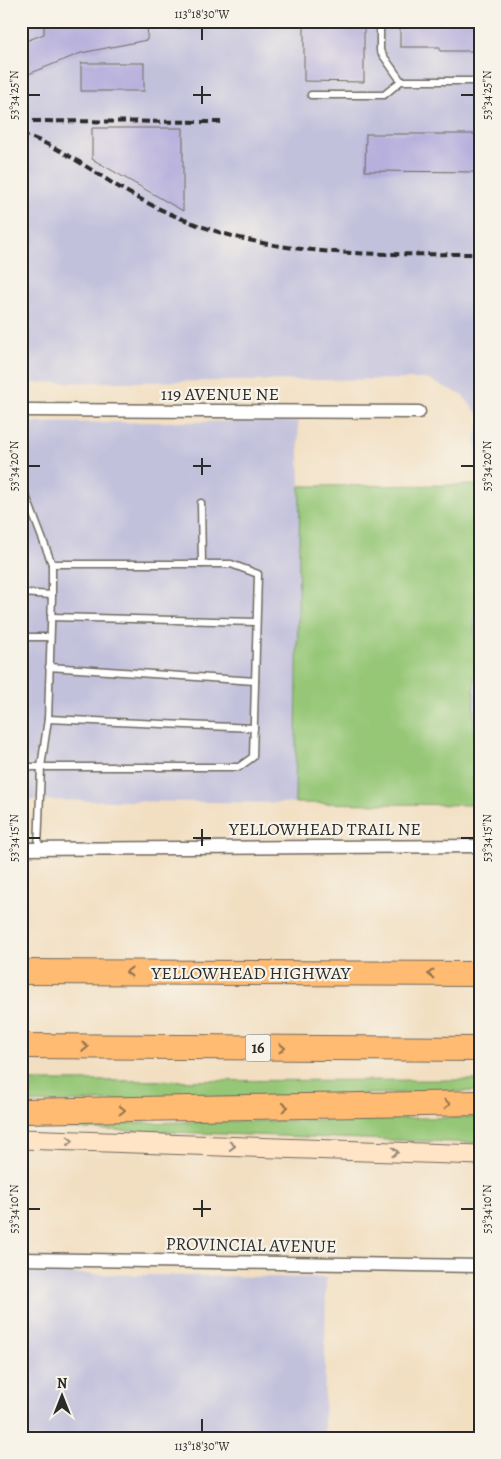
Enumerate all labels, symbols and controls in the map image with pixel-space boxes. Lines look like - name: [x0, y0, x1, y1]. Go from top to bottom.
- text: 113°18'30"W: [174, 6, 230, 22]
- text: 53°34'25"N: [6, 70, 22, 120]
- text: 53°34'25"N: [479, 70, 495, 120]
- street label: 119 AVENUE NE: [161, 382, 279, 406]
- text: 53°34'20"N: [6, 440, 22, 491]
- text: 53°34'20"N: [479, 440, 495, 491]
- text: 53°34'15"N: [6, 814, 22, 862]
- text: 53°34'15"N: [479, 814, 495, 862]
- street label: YELLOWHEAD TRAIL NE: [228, 817, 421, 841]
- street label: YELLOWHEAD HIGHWAY: [151, 961, 352, 985]
- one-way arrow: [124, 967, 132, 977]
- one-way arrow: [427, 969, 434, 979]
- road number: 16: [246, 1034, 270, 1062]
- one-way arrow: [81, 1042, 89, 1052]
- one-way arrow: [278, 1043, 286, 1053]
- one-way arrow: [444, 1099, 452, 1109]
- one-way arrow: [281, 1101, 289, 1112]
- one-way arrow: [119, 1104, 127, 1115]
- one-way arrow: [66, 1136, 74, 1146]
- one-way arrow: [229, 1141, 237, 1152]
- one-way arrow: [392, 1147, 399, 1157]
- text: 53°34'10"N: [6, 1184, 22, 1234]
- text: 53°34'10"N: [479, 1184, 495, 1234]
- street label: PROVINCIAL AVENUE: [165, 1232, 337, 1258]
- north arrow: [38, 1372, 88, 1422]
- text: N: [57, 1374, 67, 1393]
- text: 113°18'30"W: [174, 1438, 230, 1454]

